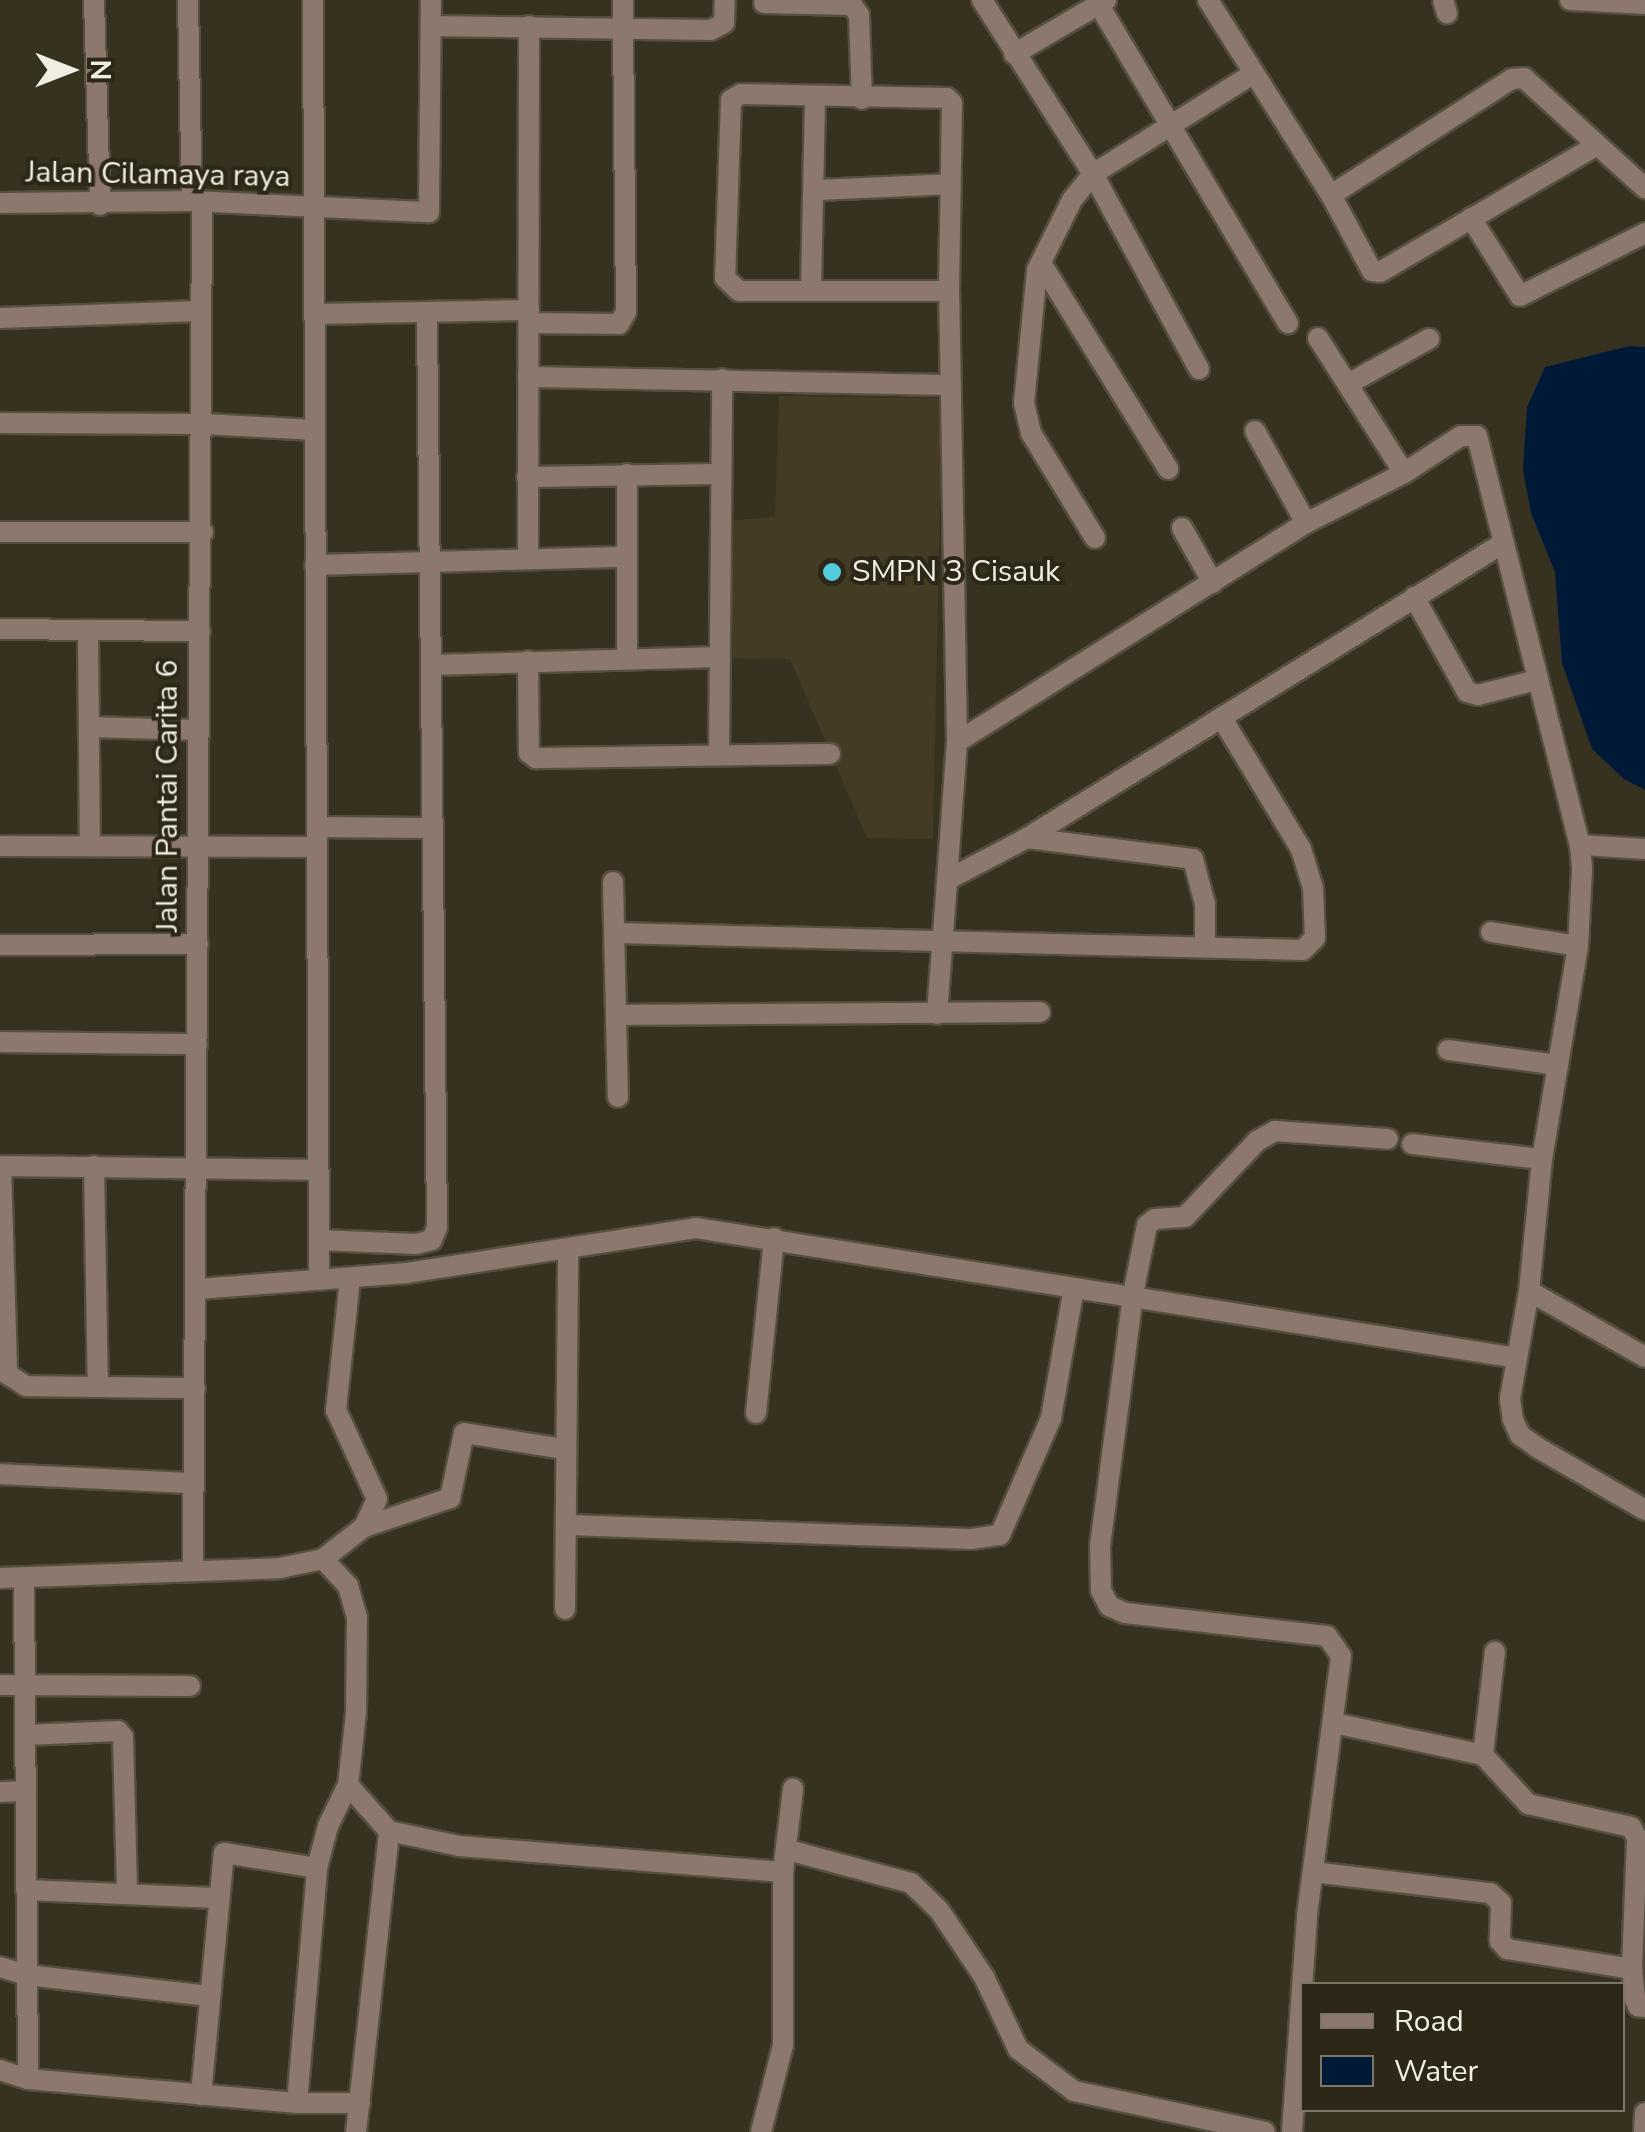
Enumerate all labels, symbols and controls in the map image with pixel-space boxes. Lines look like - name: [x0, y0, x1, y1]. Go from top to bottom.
- north arrow: [20, 20, 120, 120]
- text: N: [81, 60, 119, 80]
- street label: Jalan Cilamaya raya: [25, 155, 291, 195]
- place label: SMPN 3 Cisauk: [852, 554, 1060, 590]
- marker: SMPN 3 Cisauk: [821, 561, 843, 583]
- street label: Jalan Pantai Carita 6: [150, 660, 186, 932]
- legend: [1300, 1982, 1625, 2112]
- text: Road: [1394, 2001, 1464, 2042]
- text: Water: [1394, 2051, 1478, 2092]

